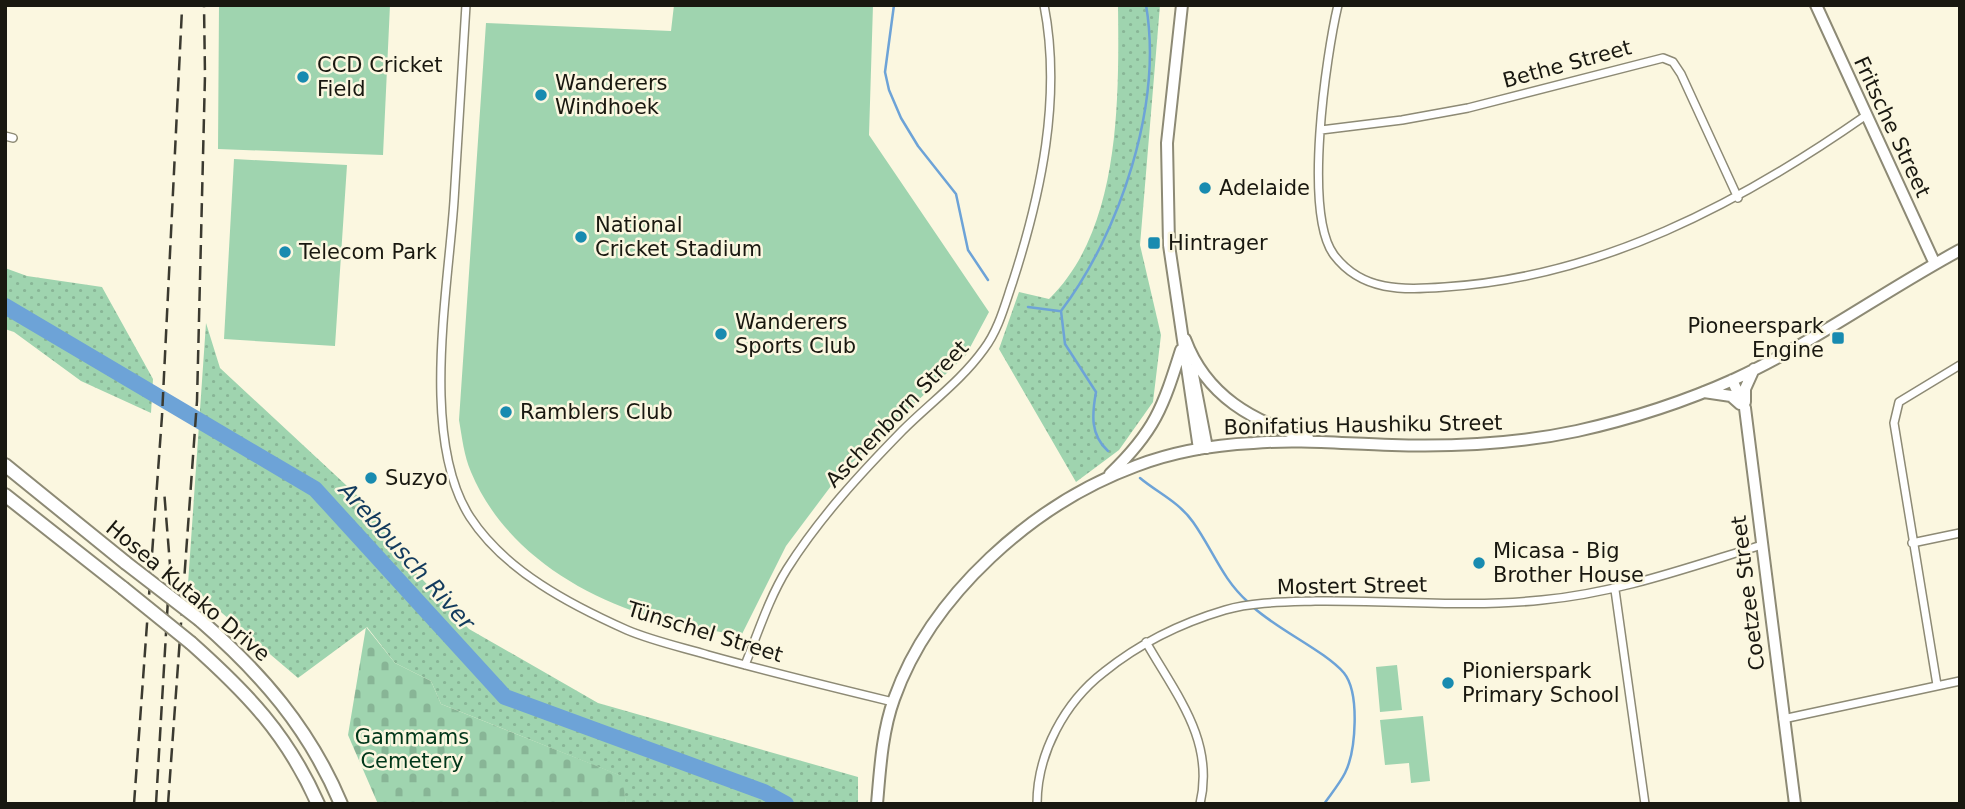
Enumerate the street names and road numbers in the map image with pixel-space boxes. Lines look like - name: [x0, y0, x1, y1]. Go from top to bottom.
- street label: Bethe Street: [1500, 35, 1634, 93]
- street label: Fritsche Street: [1849, 53, 1935, 201]
- street label: Aschenborn Street: [821, 336, 973, 492]
- street label: Bonifatius Haushiku Street: [1223, 411, 1503, 439]
- street label: Coetzee Street: [1727, 514, 1769, 672]
- street label: Hosea Kutako Drive: [101, 516, 275, 666]
- street label: Mostert Street: [1277, 573, 1427, 599]
- street label: Tünschel Street: [623, 597, 786, 667]

